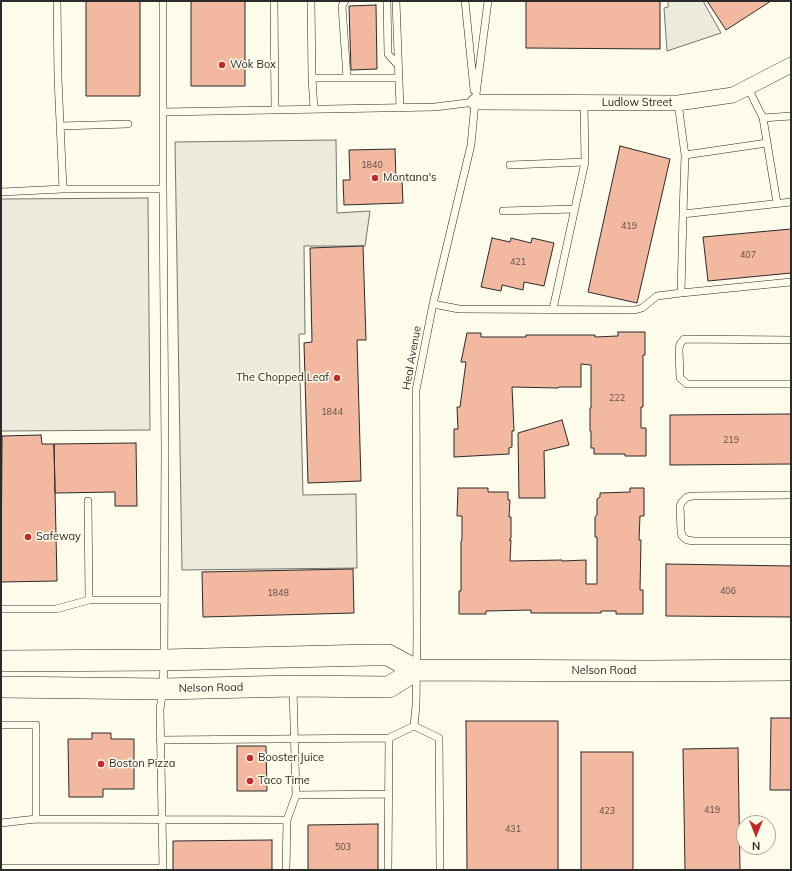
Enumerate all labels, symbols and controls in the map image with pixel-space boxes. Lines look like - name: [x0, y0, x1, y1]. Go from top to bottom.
- place label: Wok Box: [230, 58, 276, 72]
- marker: Wok Box: [217, 60, 227, 70]
- street label: Ludlow Street: [602, 96, 672, 110]
- house number: 1840: [361, 160, 383, 170]
- place label: Montana's: [383, 171, 437, 185]
- marker: Montana's: [370, 173, 380, 183]
- house number: 419: [621, 221, 637, 231]
- house number: 407: [740, 250, 756, 260]
- house number: 421: [510, 257, 526, 267]
- street label: Heal Avenue: [400, 325, 424, 391]
- place label: The Chopped Leaf: [236, 371, 329, 385]
- marker: The Chopped Leaf: [332, 373, 342, 383]
- house number: 222: [609, 393, 625, 403]
- house number: 1844: [321, 407, 343, 417]
- house number: 219: [723, 435, 739, 445]
- place label: Safeway: [36, 530, 81, 544]
- marker: Safeway: [23, 532, 33, 542]
- house number: 406: [720, 586, 736, 596]
- house number: 1848: [267, 588, 289, 598]
- street label: Nelson Road: [572, 664, 636, 678]
- street label: Nelson Road: [178, 681, 244, 695]
- place label: Booster Juice: [258, 751, 324, 765]
- marker: Booster Juice: [245, 753, 255, 763]
- place label: Boston Pizza: [109, 757, 175, 771]
- marker: Boston Pizza: [96, 759, 106, 769]
- place label: Taco Time: [258, 774, 310, 788]
- marker: Taco Time: [245, 776, 255, 786]
- house number: 419: [704, 805, 720, 815]
- house number: 423: [599, 806, 615, 816]
- north arrow: [736, 815, 776, 855]
- house number: 431: [505, 824, 521, 834]
- text: N: [752, 839, 760, 853]
- house number: 503: [335, 842, 351, 852]

